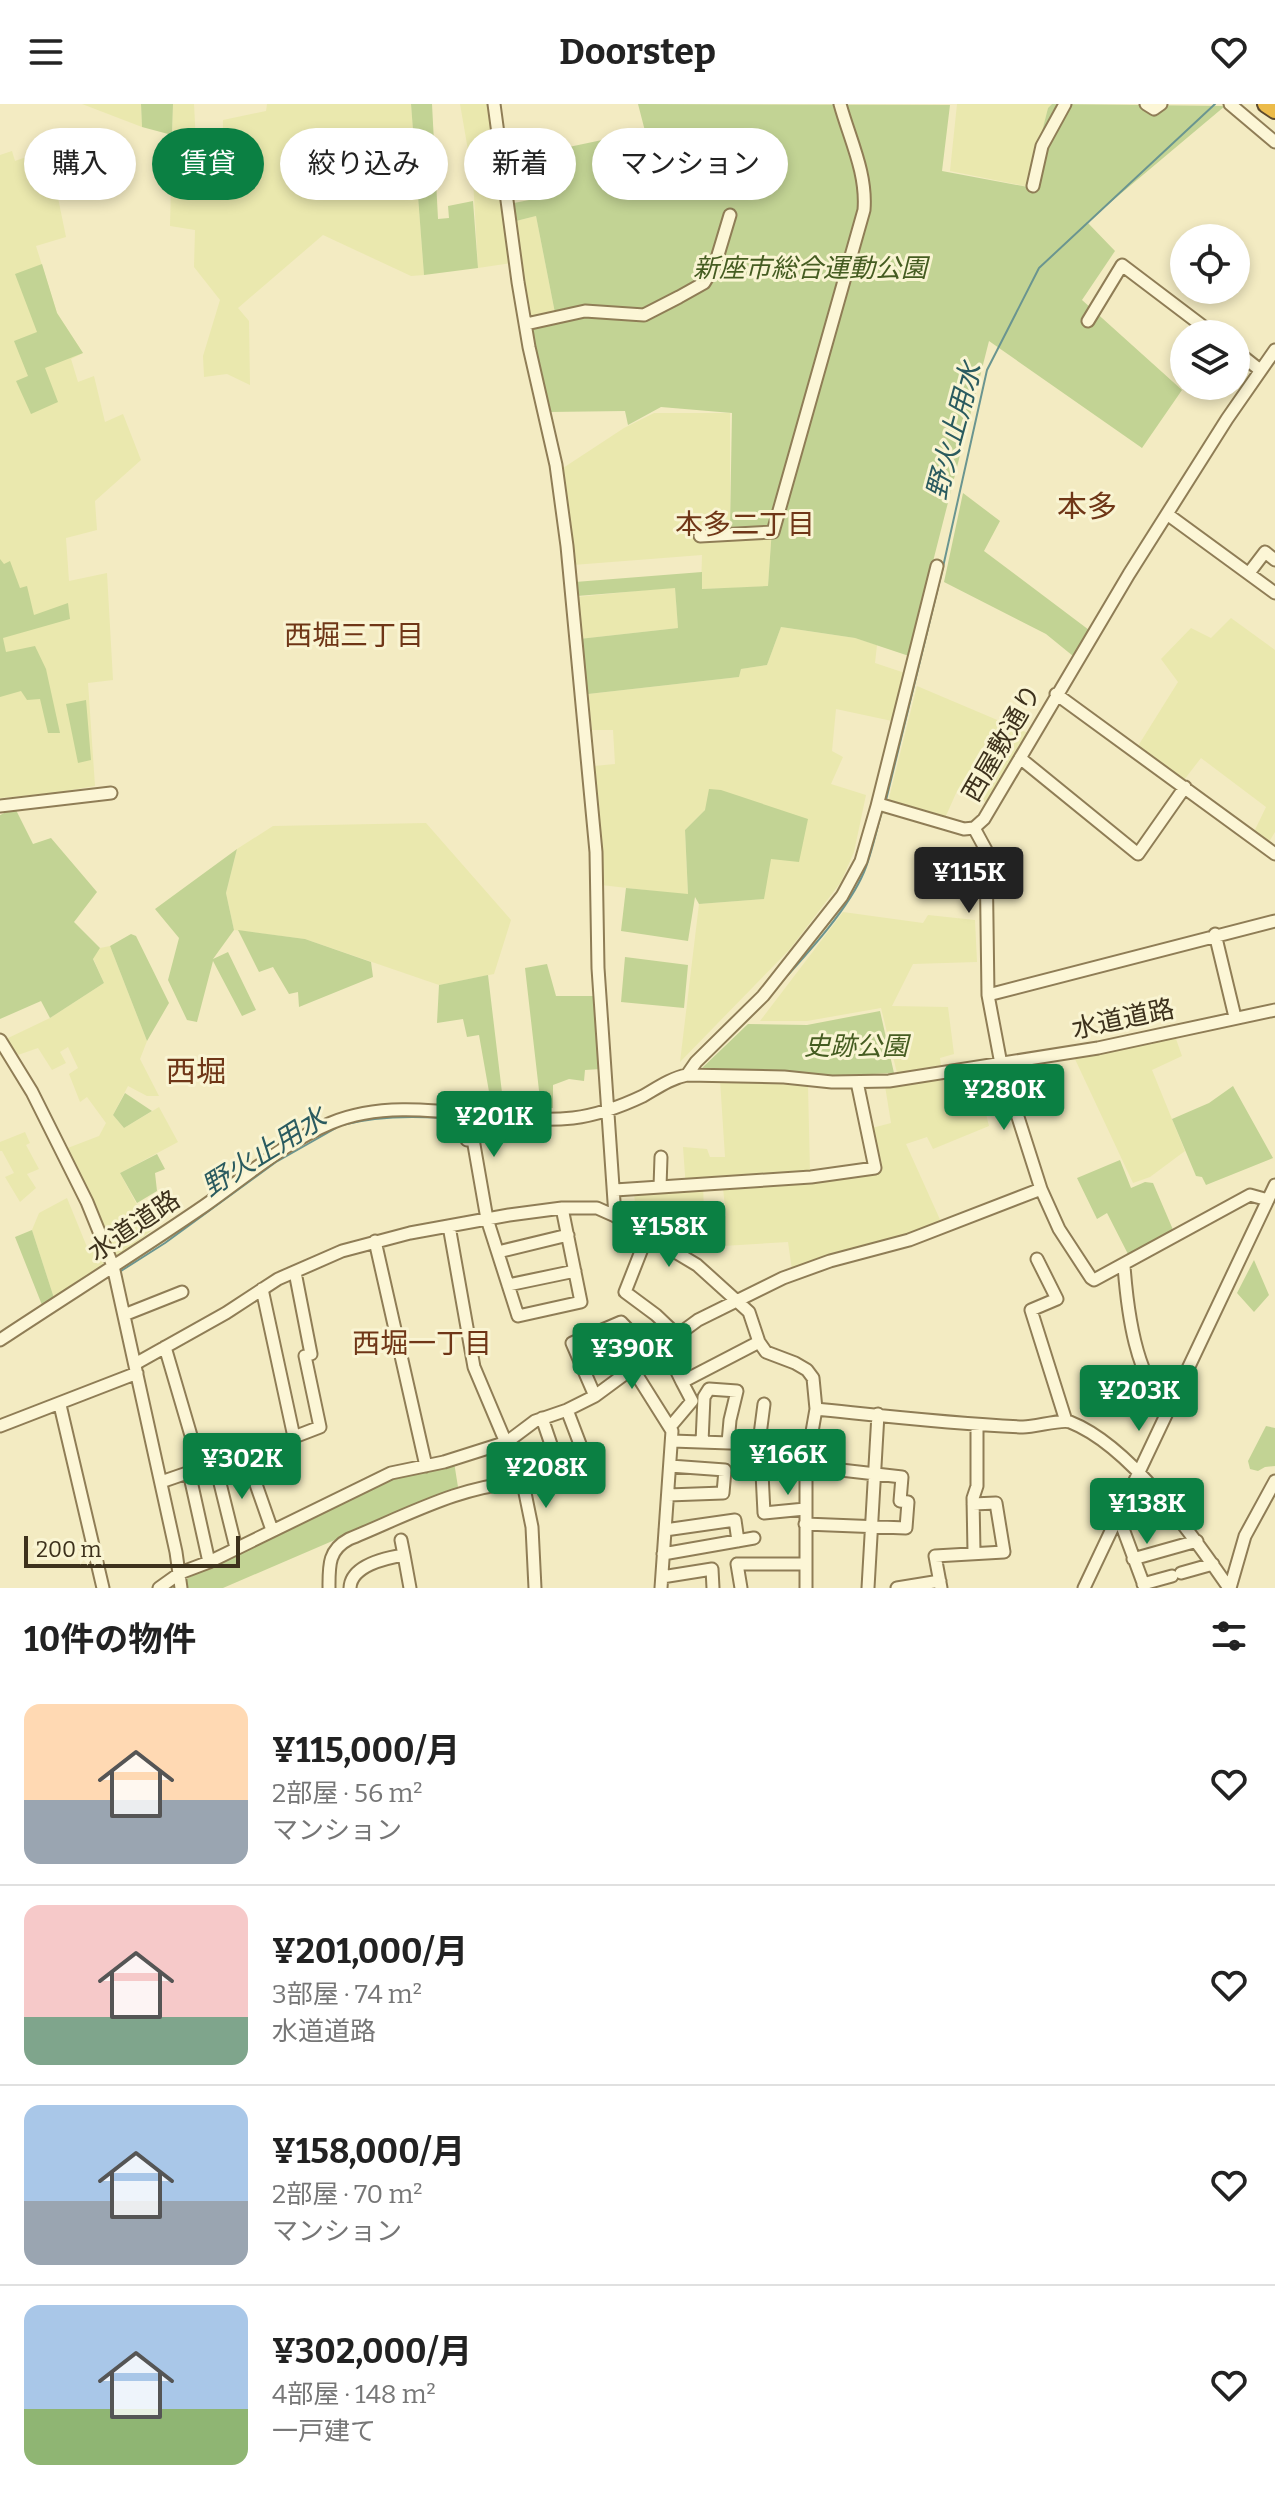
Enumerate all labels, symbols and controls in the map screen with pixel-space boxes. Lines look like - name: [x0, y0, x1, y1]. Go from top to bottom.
- icon: menu: [24, 30, 68, 74]
- text: Doorstep: [559, 30, 716, 74]
- icon: heart: [1207, 30, 1251, 74]
- chip: 購入: [24, 128, 136, 200]
- chip: 賃貸: [152, 128, 264, 200]
- chip: 絞り込み: [280, 128, 448, 200]
- chip: 新着: [464, 128, 576, 200]
- chip: マンション: [592, 128, 788, 200]
- map controls: [1170, 224, 1250, 400]
- button: locate: [1170, 224, 1250, 304]
- park label: 新座市総合運動公園: [693, 253, 931, 284]
- button: layers: [1170, 320, 1250, 400]
- water label: 野火止用水: [920, 356, 989, 503]
- district label: 本多: [1057, 489, 1117, 525]
- district label: 本多二丁目: [675, 508, 815, 541]
- district label: 西堀三丁目: [284, 619, 424, 652]
- street label: 西屋敷通り: [956, 679, 1048, 807]
- pin: ¥115K: [913, 847, 1025, 915]
- text: ¥115K: [932, 857, 1006, 888]
- street label: 水道道路: [1069, 993, 1177, 1045]
- park label: 史跡公園: [804, 1031, 912, 1062]
- district label: 西堀: [166, 1054, 226, 1090]
- pin: ¥280K: [948, 1064, 1060, 1132]
- text: ¥280K: [962, 1074, 1046, 1105]
- pin: ¥201K: [438, 1091, 550, 1159]
- water label: 野火止用水: [196, 1099, 335, 1203]
- text: ¥201K: [455, 1101, 533, 1132]
- street label: 水道道路: [82, 1184, 186, 1268]
- pin: ¥158K: [613, 1201, 725, 1269]
- text: ¥158K: [630, 1211, 708, 1242]
- pin: ¥390K: [576, 1323, 688, 1391]
- district label: 西堀一丁目: [352, 1327, 492, 1360]
- text: ¥390K: [591, 1333, 673, 1364]
- pin: ¥203K: [1083, 1365, 1195, 1433]
- text: ¥203K: [1098, 1375, 1180, 1406]
- pin: ¥166K: [732, 1429, 844, 1497]
- pin: ¥302K: [186, 1433, 298, 1501]
- text: ¥166K: [749, 1439, 827, 1470]
- pin: ¥208K: [490, 1442, 602, 1510]
- text: ¥302K: [201, 1443, 283, 1474]
- text: ¥208K: [505, 1452, 587, 1483]
- pin: ¥138K: [1091, 1478, 1203, 1546]
- text: ¥138K: [1108, 1488, 1186, 1519]
- scale bar: [24, 1532, 240, 1568]
- text: 200 m: [36, 1536, 102, 1563]
- icon: filters: [1207, 1614, 1251, 1658]
- text: 10件の物件: [24, 1619, 196, 1660]
- text: ¥115,000/月: [272, 1730, 460, 1771]
- icon: home: [88, 1736, 184, 1832]
- icon: heart: [1207, 1762, 1251, 1806]
- text: 2部屋 · 56 m²: [272, 1778, 422, 1809]
- text: マンション: [272, 1815, 402, 1846]
- text: ¥201,000/月: [272, 1931, 468, 1972]
- icon: home: [88, 1937, 184, 2033]
- icon: heart: [1207, 1963, 1251, 2007]
- text: 3部屋 · 74 m²: [272, 1979, 422, 2010]
- text: 水道道路: [272, 2016, 376, 2047]
- text: ¥158,000/月: [272, 2131, 465, 2172]
- icon: home: [88, 2137, 184, 2233]
- icon: heart: [1207, 2163, 1251, 2207]
- text: 2部屋 · 70 m²: [272, 2179, 423, 2210]
- text: マンション: [272, 2216, 402, 2247]
- text: ¥302,000/月: [272, 2331, 472, 2372]
- icon: home: [88, 2337, 184, 2433]
- icon: heart: [1207, 2363, 1251, 2407]
- text: 4部屋 · 148 m²: [272, 2379, 436, 2410]
- text: 一戸建て: [272, 2416, 376, 2447]

